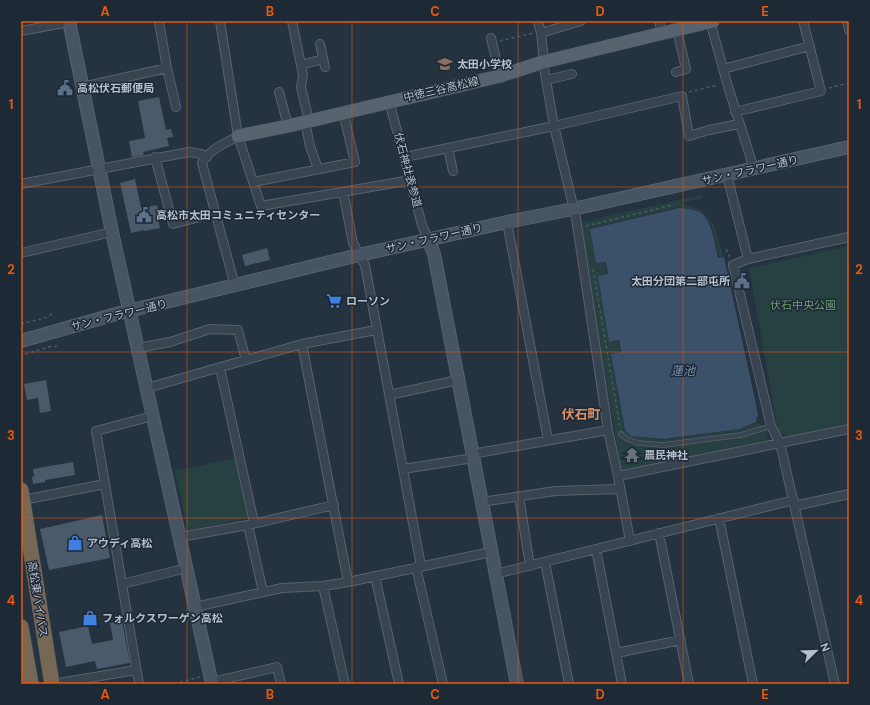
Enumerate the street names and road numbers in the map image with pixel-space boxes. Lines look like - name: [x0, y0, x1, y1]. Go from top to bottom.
- street label: 中徳三谷高松線: [402, 74, 480, 104]
- street label: 伏石神社表参道: [391, 131, 425, 209]
- street label: サン・フラワー通り: [700, 152, 800, 188]
- street label: サン・フラワー通り: [384, 220, 484, 256]
- street label: サン・フラワー通り: [69, 296, 169, 334]
- street label: 高松東バイパス: [25, 560, 51, 638]

